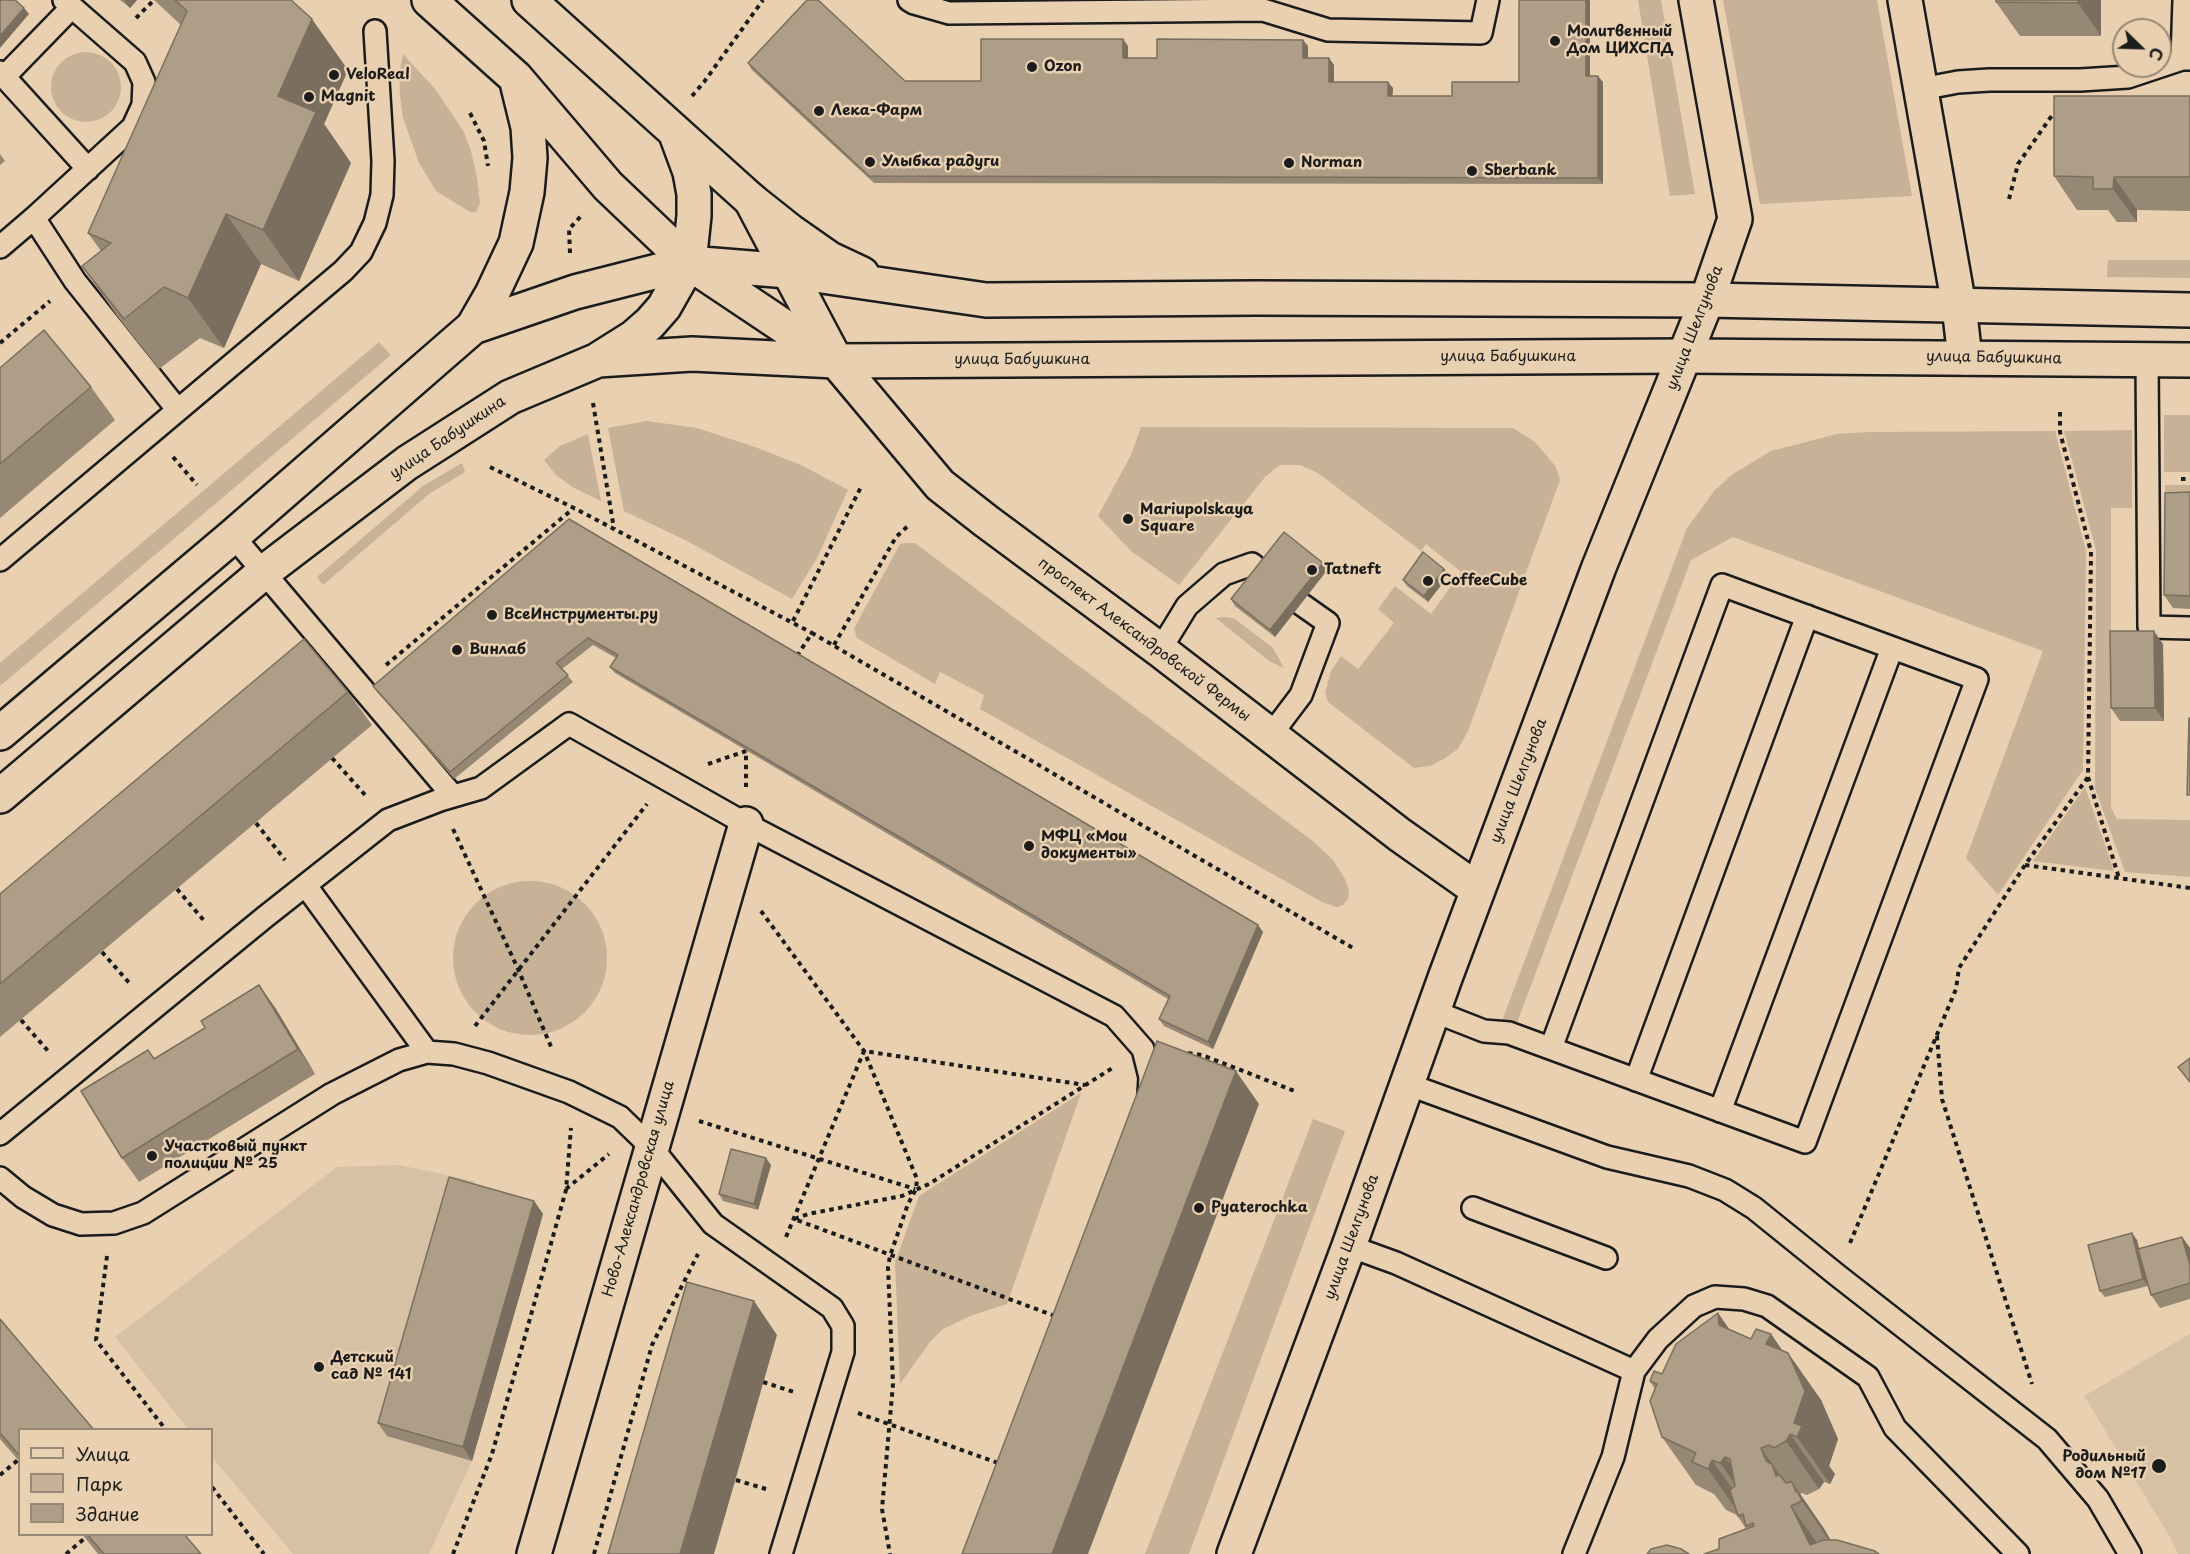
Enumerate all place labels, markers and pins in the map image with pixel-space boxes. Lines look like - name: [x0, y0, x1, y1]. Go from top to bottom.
- place label: Молитвенный Дом ЦИХСПД: [1567, 23, 1674, 58]
- marker: Молитвенный Дом ЦИХСПД: [1548, 34, 1562, 48]
- place label: Ozon: [1044, 58, 1082, 76]
- marker: Ozon: [1025, 60, 1039, 74]
- place label: VeloReal: [346, 66, 409, 84]
- marker: VeloReal: [327, 68, 341, 82]
- place label: Magnit: [321, 88, 376, 106]
- marker: Magnit: [302, 90, 316, 104]
- place label: Лека-Фарм: [831, 102, 922, 120]
- marker: Лека-Фарм: [812, 104, 826, 118]
- place label: Улыбка радуги: [882, 153, 999, 171]
- place label: Norman: [1301, 154, 1362, 172]
- marker: Улыбка радуги: [863, 155, 877, 169]
- marker: Norman: [1282, 156, 1296, 170]
- place label: Sberbank: [1484, 162, 1557, 180]
- marker: Sberbank: [1465, 164, 1479, 178]
- place label: Mariupolskaya Square: [1140, 501, 1254, 536]
- marker: Mariupolskaya Square: [1121, 512, 1135, 526]
- place label: Tatneft: [1324, 561, 1381, 579]
- marker: Tatneft: [1305, 563, 1319, 577]
- place label: CoffeeCube: [1440, 572, 1527, 590]
- marker: CoffeeCube: [1421, 574, 1435, 588]
- place label: ВсеИнструменты.ру: [504, 606, 658, 624]
- marker: ВсеИнструменты.ру: [485, 608, 499, 622]
- place label: Винлаб: [469, 641, 526, 659]
- marker: Винлаб: [450, 643, 464, 657]
- place label: МФЦ «Мои документы»: [1041, 828, 1136, 863]
- marker: МФЦ «Мои документы»: [1022, 839, 1036, 853]
- place label: Участковый пункт полиции № 25: [164, 1138, 307, 1173]
- marker: Участковый пункт полиции № 25: [145, 1149, 159, 1163]
- place label: Pyaterochka: [1211, 1199, 1308, 1217]
- marker: Pyaterochka: [1192, 1201, 1206, 1215]
- place label: Детский сад № 141: [331, 1349, 411, 1384]
- marker: Детский сад № 141: [312, 1360, 326, 1374]
- place label: Родильный дом №17: [2062, 1448, 2146, 1483]
- marker: Родильный дом №17: [2150, 1457, 2168, 1475]

